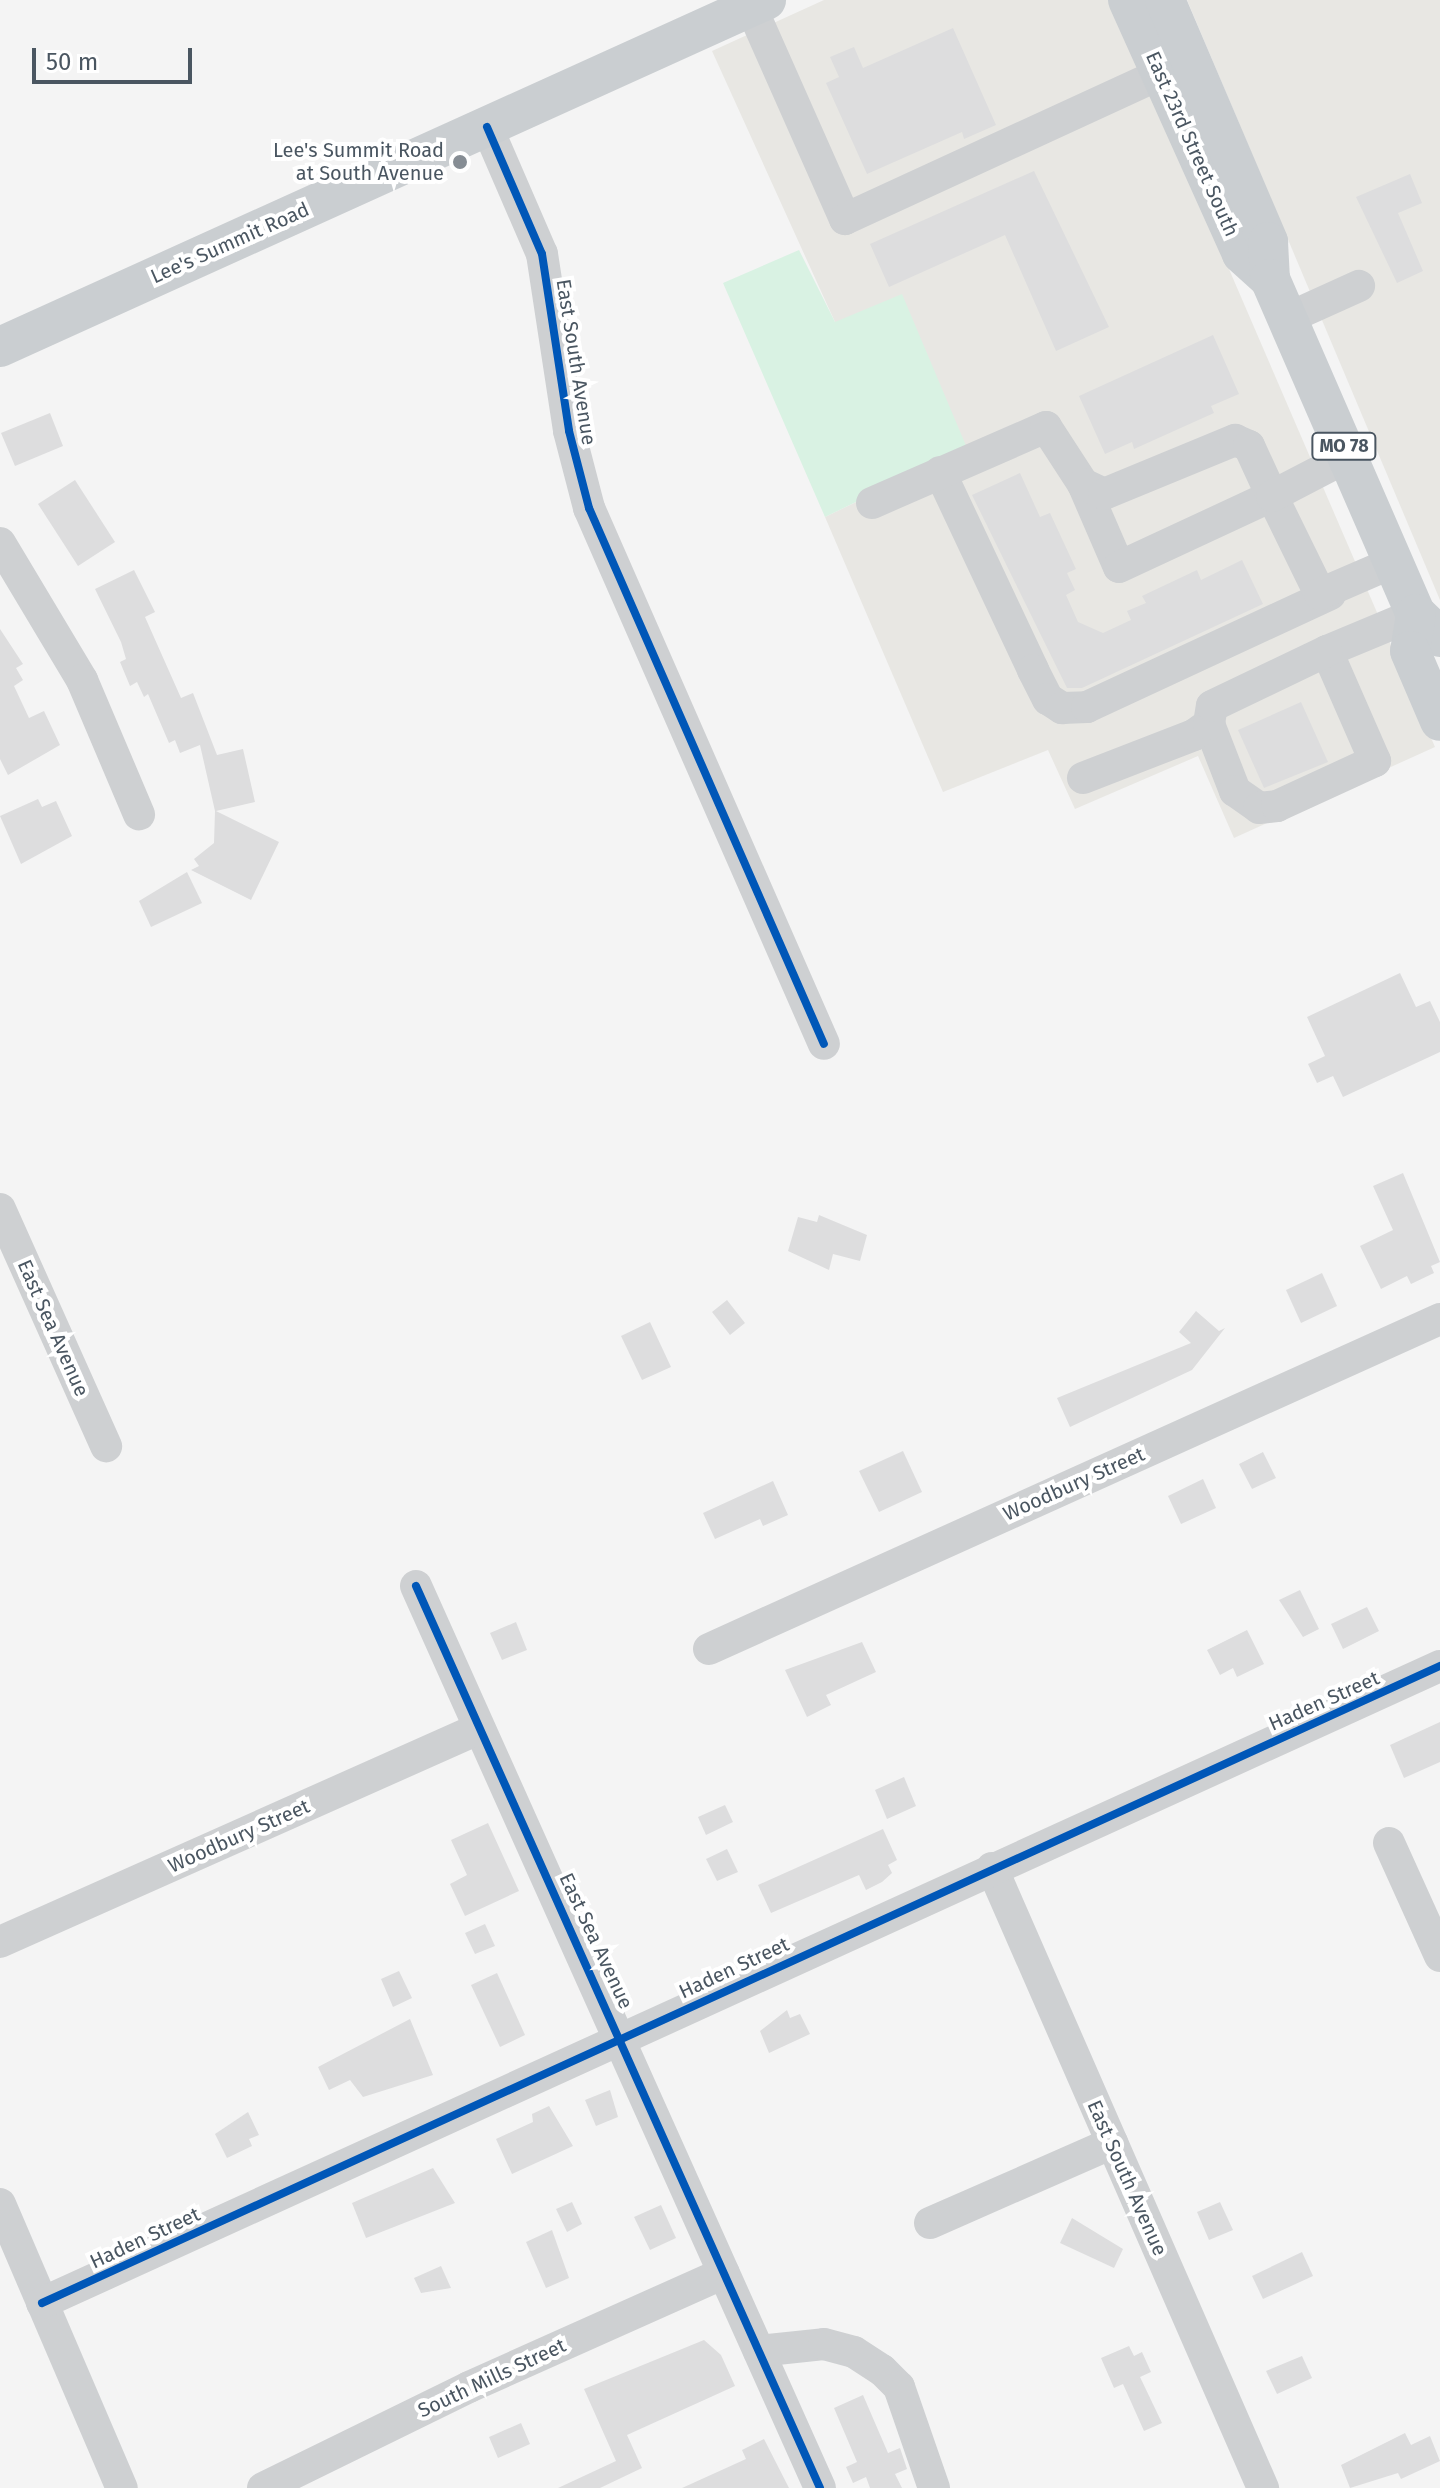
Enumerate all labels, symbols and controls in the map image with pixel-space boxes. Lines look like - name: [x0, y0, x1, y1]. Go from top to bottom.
- scale bar: [36, 32, 196, 82]
- text: 50 m: [46, 48, 98, 76]
- street label: East 23rd Street South: [1140, 48, 1244, 240]
- place label: Lee's Summit Road at South Avenue: [273, 138, 444, 185]
- marker: Lee's Summit Road at South Avenue: [451, 153, 469, 171]
- street label: Lee's Summit Road: [147, 197, 313, 289]
- street label: East South Avenue: [551, 277, 601, 447]
- road number: MO 78: [1310, 432, 1378, 460]
- street label: East Sea Avenue: [12, 1256, 94, 1400]
- street label: Woodbury Street: [1000, 1442, 1148, 1526]
- street label: Haden Street: [1265, 1666, 1383, 1736]
- street label: Woodbury Street: [165, 1794, 313, 1878]
- street label: East Sea Avenue: [554, 1869, 638, 2013]
- street label: Haden Street: [675, 1932, 793, 2004]
- street label: East South Avenue: [1082, 2096, 1172, 2260]
- street label: Haden Street: [86, 2202, 204, 2274]
- street label: South Mills Street: [414, 2333, 570, 2423]

